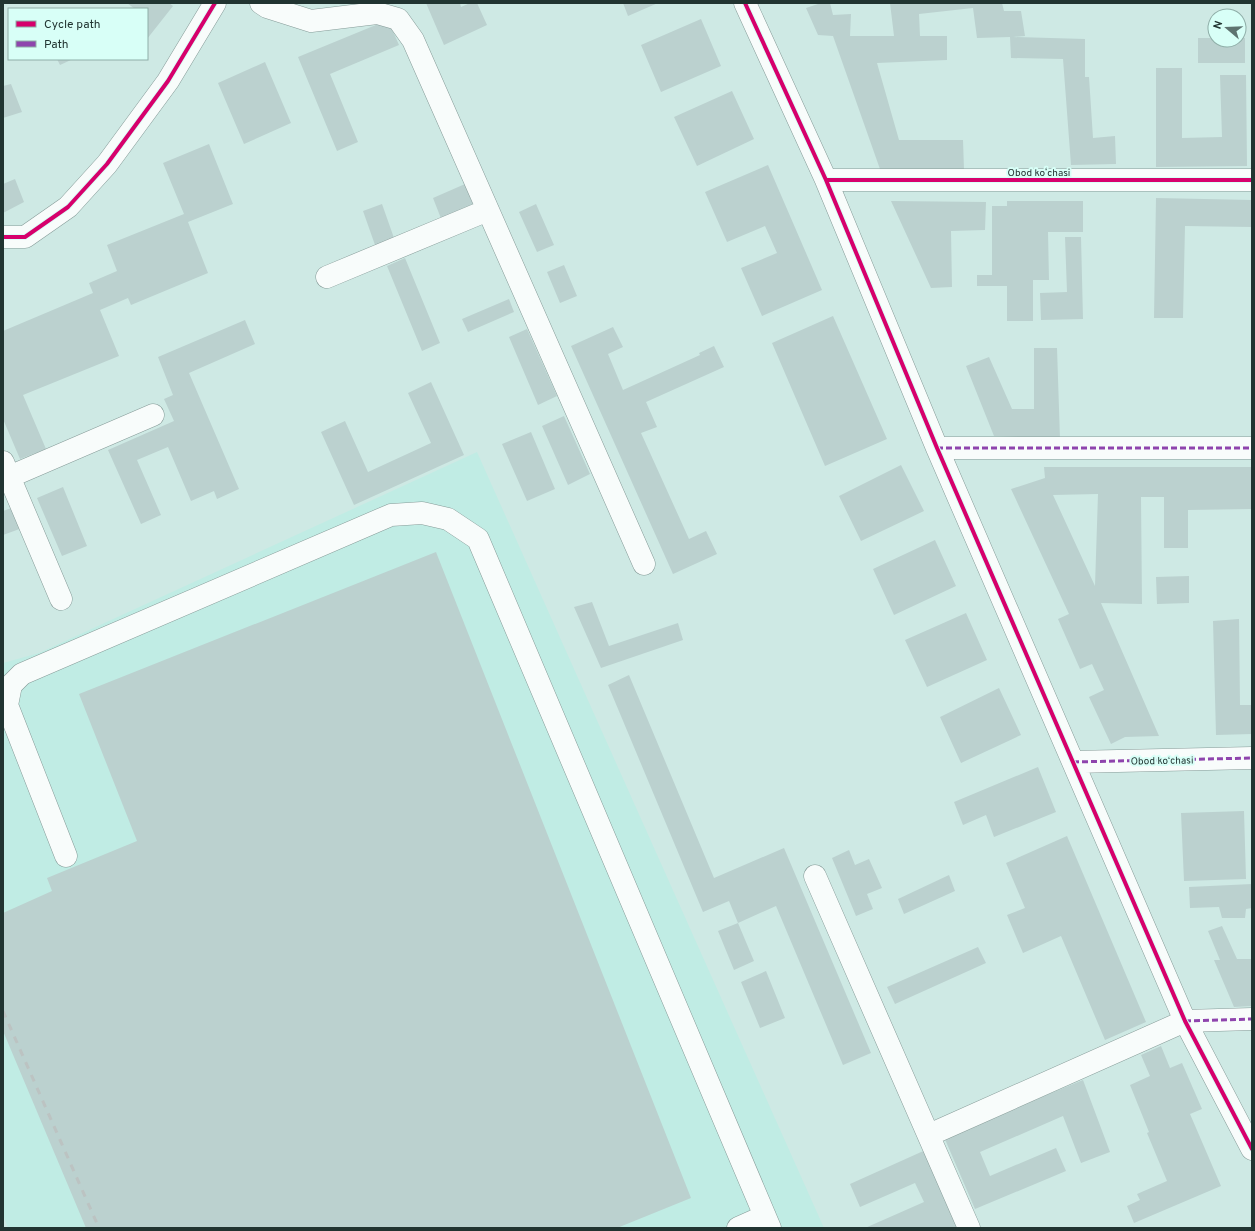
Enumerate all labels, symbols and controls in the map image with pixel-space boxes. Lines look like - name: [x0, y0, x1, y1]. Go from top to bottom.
- legend: [8, 8, 148, 60]
- north arrow: [1207, 8, 1247, 48]
- text: Cycle path: [44, 17, 101, 33]
- text: N: [1211, 19, 1226, 31]
- text: Path: [44, 37, 69, 53]
- street label: Obod koʻchasi: [1008, 167, 1070, 180]
- street label: Obod koʻchasi: [1131, 754, 1194, 769]

